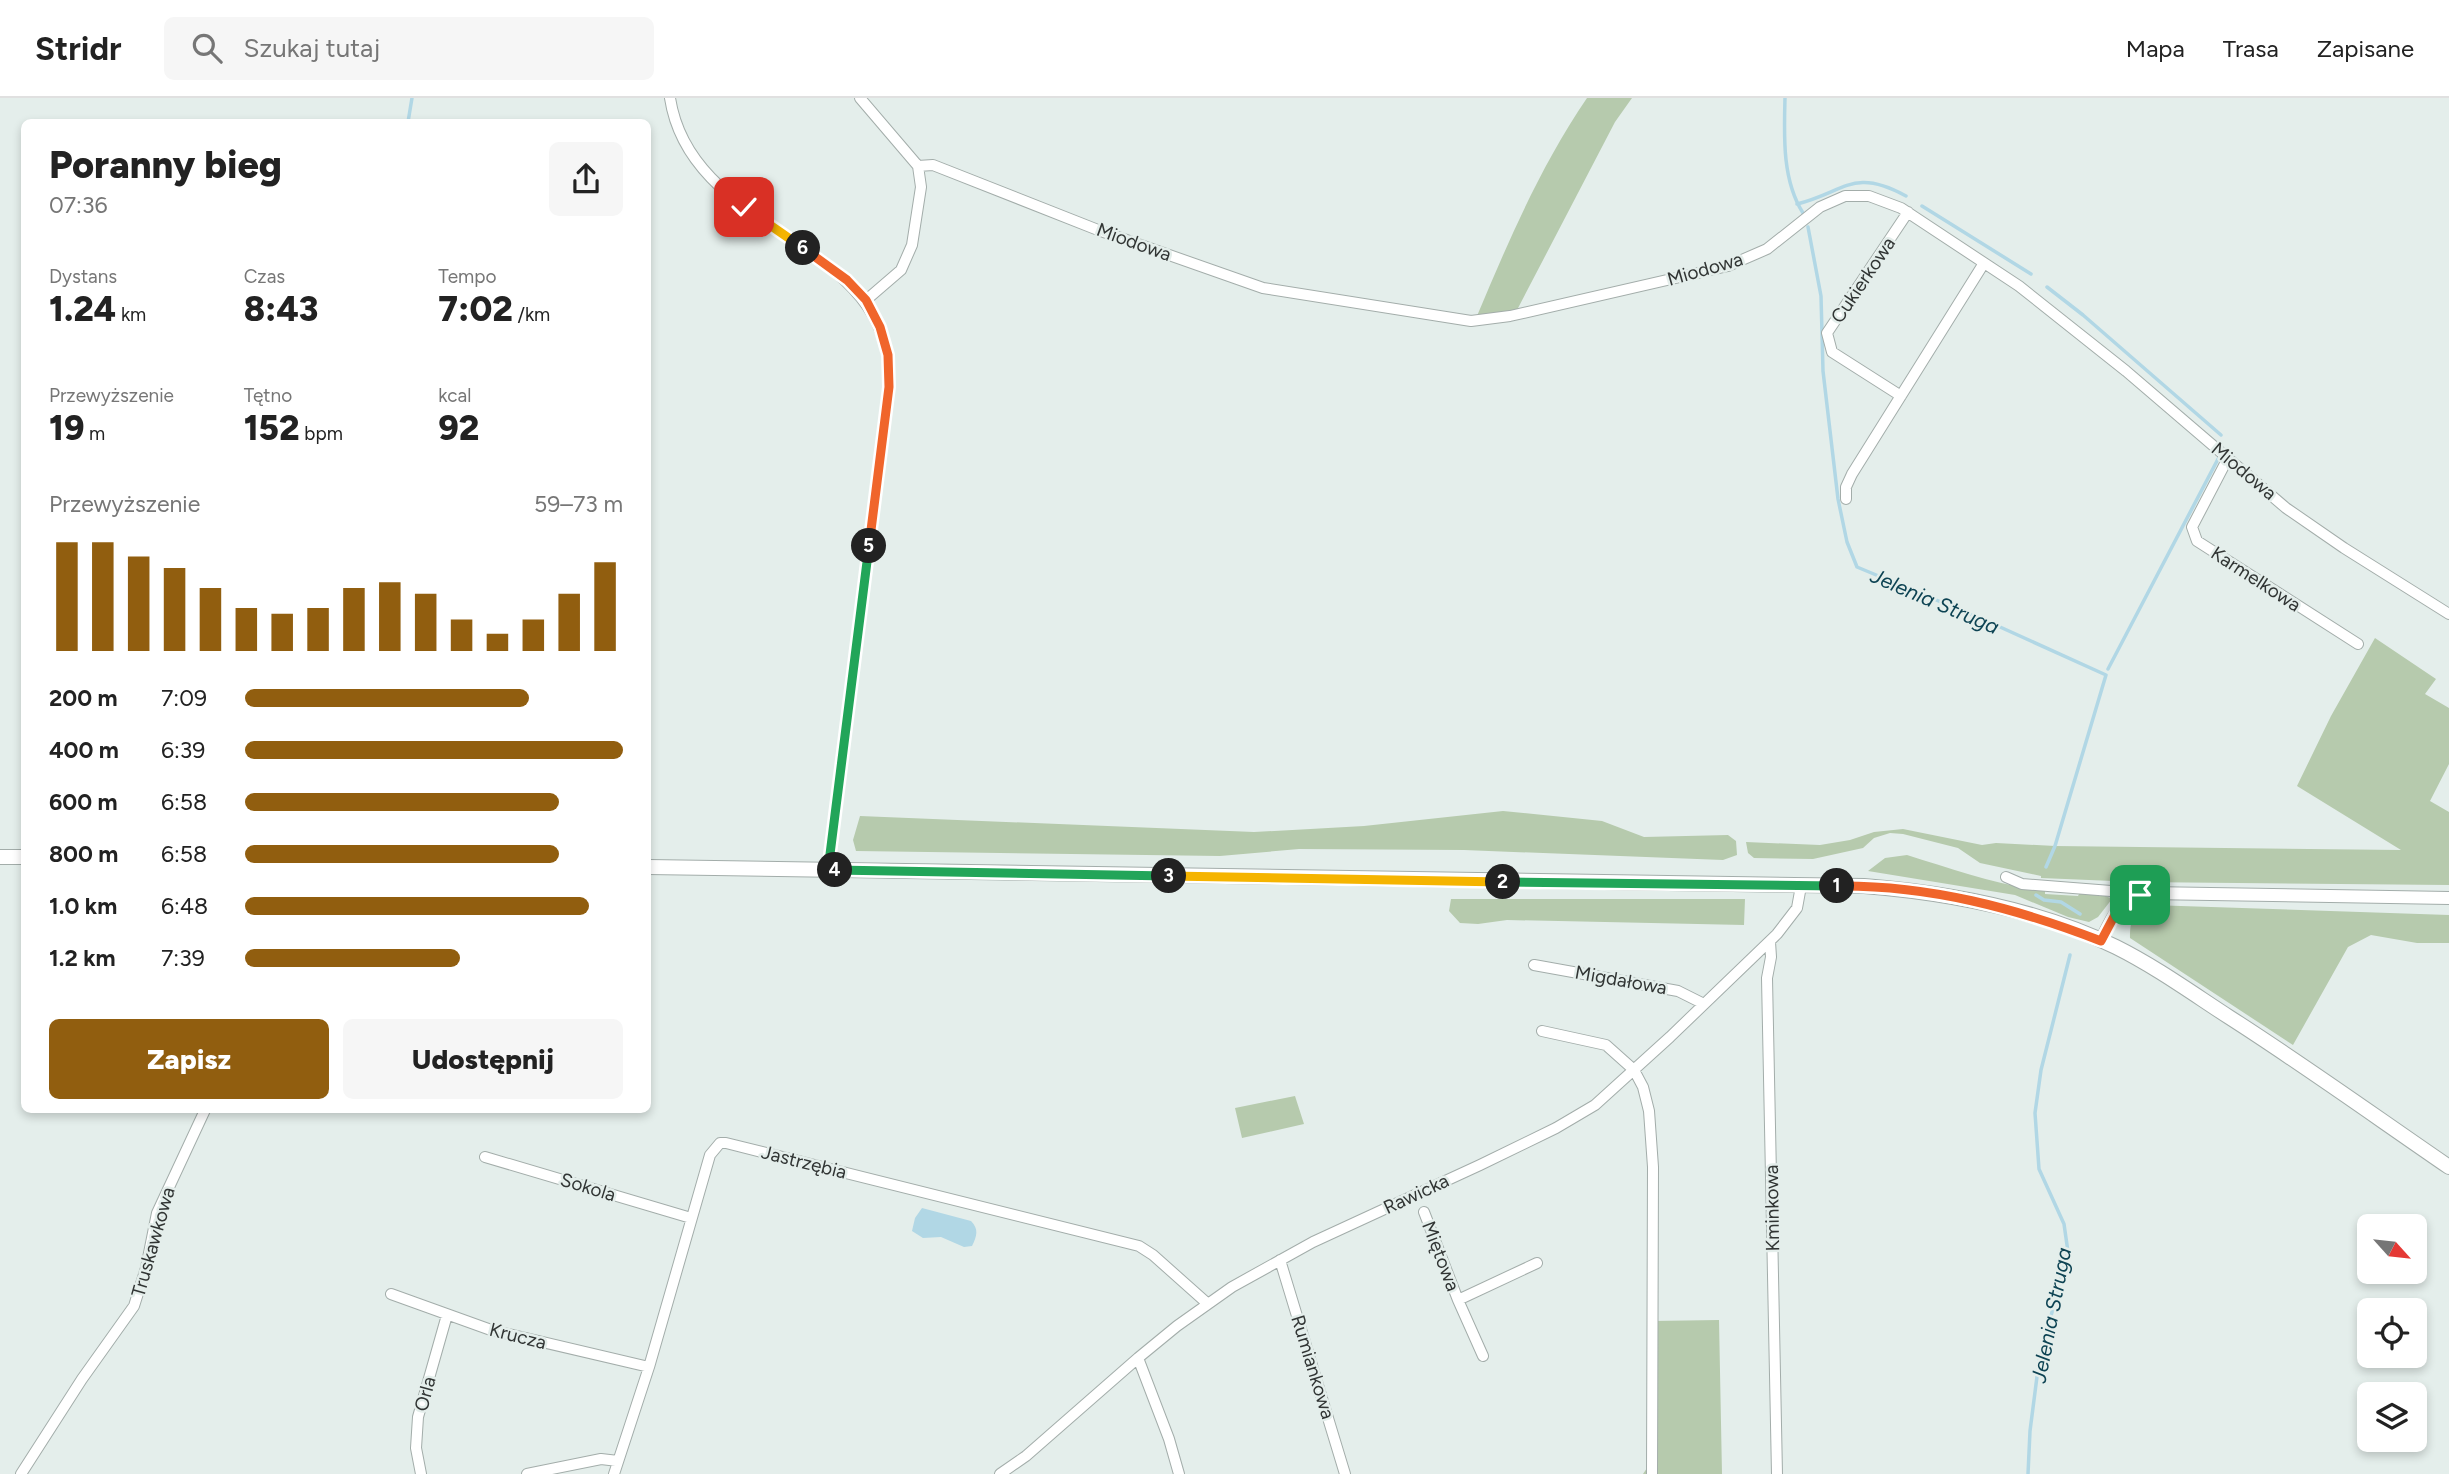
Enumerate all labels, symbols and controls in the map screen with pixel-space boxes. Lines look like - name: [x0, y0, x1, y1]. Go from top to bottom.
- search box: [164, 17, 654, 80]
- text: Stridr: [35, 29, 122, 68]
- icon: search: [188, 29, 226, 67]
- text: Szukaj tutaj: [244, 32, 380, 64]
- text: Mapa: [2126, 34, 2185, 63]
- text: Trasa: [2223, 34, 2279, 63]
- text: Zapisane: [2317, 34, 2414, 63]
- text: Poranny bieg: [49, 142, 282, 188]
- button: share: [549, 142, 623, 216]
- pin: [714, 177, 774, 237]
- icon: check: [725, 188, 763, 226]
- text: 07:36: [49, 191, 107, 219]
- street label: Miodowa: [1094, 218, 1174, 266]
- pin: 6: [786, 230, 820, 266]
- street label: Cukierkowa: [1826, 233, 1900, 327]
- text: 6: [797, 236, 808, 259]
- street label: Miodowa: [1664, 247, 1746, 291]
- text: Dystans: [49, 265, 117, 288]
- text: Czas: [244, 265, 285, 288]
- text: Tempo: [438, 265, 496, 288]
- text: 1.24: [49, 288, 116, 330]
- text: 8:43: [244, 288, 318, 330]
- text: 7:02: [438, 288, 513, 330]
- text: km: [116, 303, 146, 326]
- text: /km: [513, 303, 550, 326]
- text: Przewyższenie: [49, 384, 174, 407]
- text: Tętno: [244, 384, 292, 407]
- text: kcal: [438, 384, 472, 407]
- text: 19: [49, 407, 84, 449]
- text: 152: [244, 407, 300, 449]
- text: 92: [438, 407, 479, 449]
- text: m: [84, 422, 105, 445]
- text: bpm: [300, 422, 343, 445]
- street label: Miodowa: [2207, 437, 2281, 505]
- text: Przewyższenie: [49, 490, 200, 518]
- text: 59–73 m: [534, 490, 623, 518]
- pin: 5: [852, 528, 886, 564]
- text: 5: [863, 534, 874, 557]
- street label: Karmelkowa: [2207, 541, 2305, 617]
- water label: Jelenia Struga: [1866, 562, 2003, 639]
- text: 200 m: [49, 684, 118, 712]
- text: 7:09: [161, 684, 207, 712]
- text: 400 m: [49, 736, 119, 764]
- text: 6:39: [161, 736, 205, 764]
- text: 600 m: [49, 788, 118, 816]
- text: 6:58: [161, 788, 207, 816]
- text: 800 m: [49, 840, 118, 868]
- text: 6:58: [161, 840, 207, 868]
- pin: 4: [818, 852, 852, 888]
- text: 4: [828, 858, 841, 881]
- pin: 3: [1152, 858, 1186, 894]
- text: 3: [1163, 864, 1174, 887]
- pin: 2: [1486, 864, 1520, 900]
- pin: [2110, 865, 2170, 925]
- pin: 1: [1820, 868, 1854, 904]
- text: 2: [1497, 870, 1508, 893]
- text: 1: [1832, 874, 1841, 897]
- icon: arrive: [2121, 876, 2159, 914]
- text: 1.0 km: [49, 892, 117, 920]
- text: 6:48: [161, 892, 208, 920]
- text: 1.2 km: [49, 944, 116, 972]
- text: 7:39: [161, 944, 205, 972]
- street label: Migdałowa: [1573, 961, 1669, 999]
- button: Zapisz: [49, 1019, 329, 1099]
- button: Udostępnij: [343, 1019, 623, 1099]
- street label: Jastrzębia: [759, 1140, 849, 1184]
- street label: Kminkowa: [1760, 1164, 1784, 1252]
- street label: Sokola: [558, 1168, 618, 1206]
- street label: Rawicka: [1380, 1169, 1452, 1219]
- street label: Truskawkowa: [126, 1184, 180, 1300]
- north arrow: [2357, 1214, 2427, 1284]
- map controls: [2357, 1214, 2427, 1452]
- street label: Miętowa: [1417, 1218, 1465, 1294]
- water label: Jelenia Struga: [2025, 1245, 2076, 1386]
- button: locate: [2357, 1298, 2427, 1368]
- street label: Rumiankowa: [1286, 1312, 1340, 1422]
- street label: Krucza: [487, 1318, 549, 1354]
- street label: Orla: [409, 1374, 441, 1414]
- button: layers: [2357, 1382, 2427, 1452]

